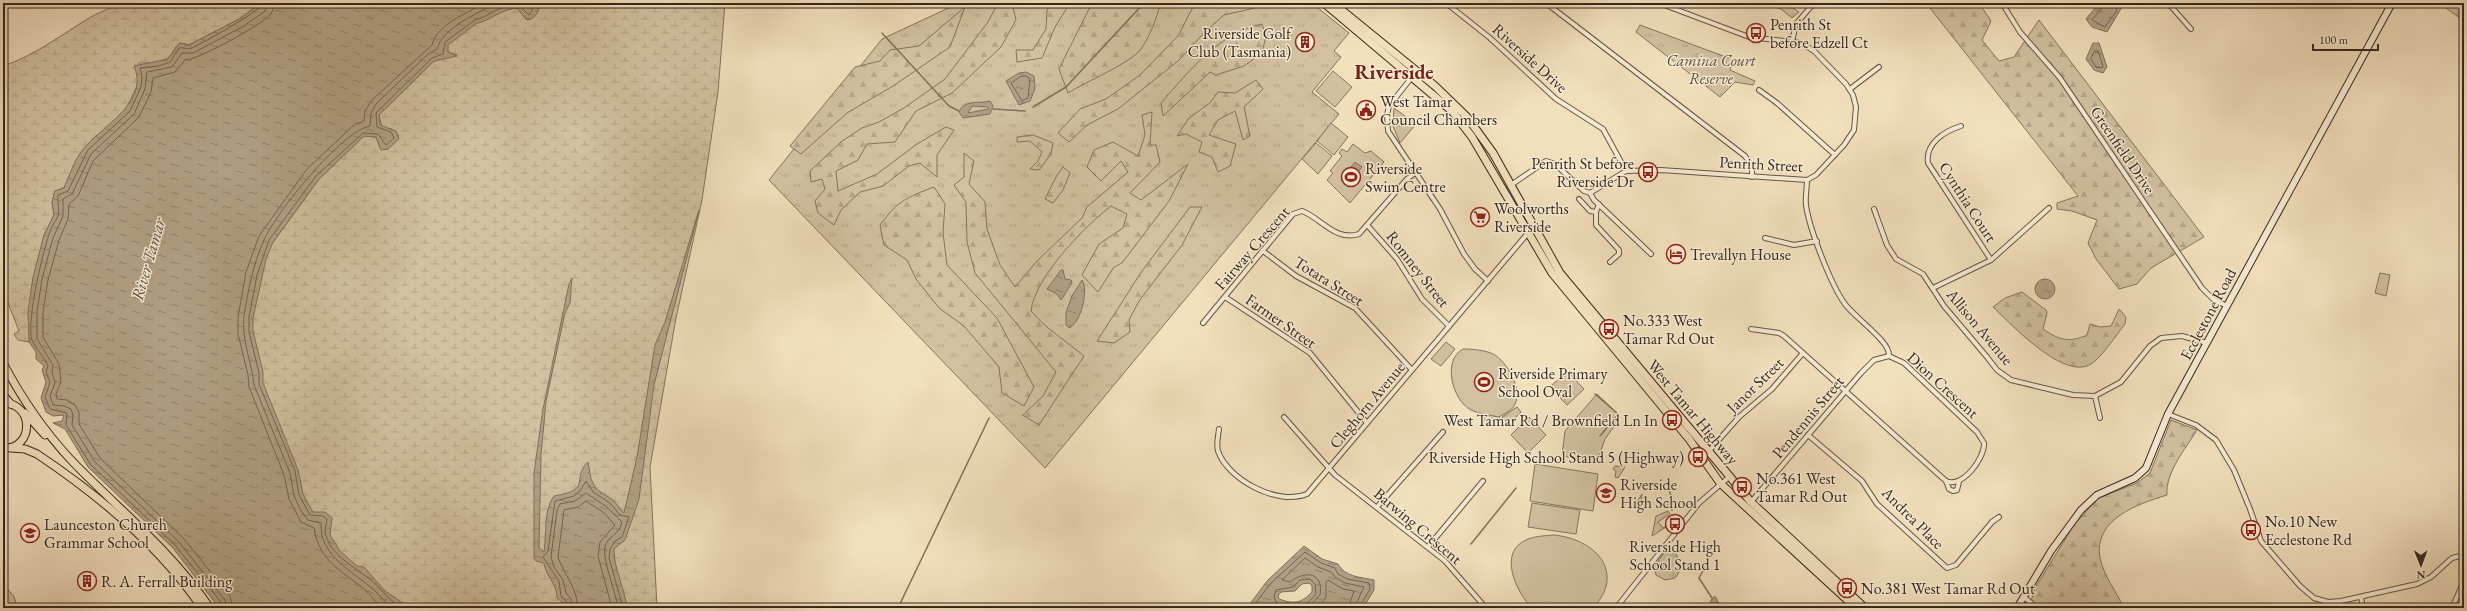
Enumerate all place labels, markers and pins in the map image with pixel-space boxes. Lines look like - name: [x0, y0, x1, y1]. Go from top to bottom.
- place label: Penrith St before Edzell Ct: [1770, 14, 1868, 53]
- bus stop icon: Penrith St before Edzell Ct: [1745, 22, 1767, 44]
- place label: Riverside Golf Club (Tasmania): [1188, 23, 1293, 62]
- building icon: Riverside Golf Club (Tasmania): [1294, 31, 1316, 53]
- place label: West Tamar Council Chambers: [1380, 91, 1497, 130]
- public building icon: West Tamar Council Chambers: [1355, 99, 1377, 121]
- place label: Penrith St before Riverside Dr: [1531, 153, 1635, 192]
- place label: Riverside Swim Centre: [1365, 158, 1446, 197]
- bus stop icon: Penrith St before Riverside Dr: [1637, 161, 1659, 183]
- sports icon: Riverside Swim Centre: [1340, 166, 1362, 188]
- place label: Woolworths Riverside: [1494, 198, 1569, 237]
- supermarket icon: Woolworths Riverside: [1469, 206, 1491, 228]
- hotel icon: Trevallyn House: [1665, 243, 1687, 265]
- place label: Trevallyn House: [1690, 244, 1791, 265]
- place label: No.333 West Tamar Rd Out: [1623, 310, 1714, 349]
- bus stop icon: No.333 West Tamar Rd Out: [1598, 318, 1620, 340]
- place label: Riverside Primary School Oval: [1498, 363, 1608, 402]
- sports icon: Riverside Primary School Oval: [1473, 371, 1495, 393]
- bus stop icon: West Tamar Rd / Brownfield Ln In: [1661, 409, 1683, 431]
- place label: West Tamar Rd / Brownfield Ln In: [1444, 410, 1659, 431]
- bus stop icon: Riverside High School Stand 5 (Highway): [1687, 446, 1709, 468]
- place label: Riverside High School Stand 5 (Highway): [1429, 447, 1684, 468]
- place label: No.361 West Tamar Rd Out: [1756, 468, 1847, 507]
- place label: Riverside High School: [1620, 474, 1697, 513]
- bus stop icon: No.361 West Tamar Rd Out: [1731, 476, 1753, 498]
- school or university icon: Riverside High School: [1595, 482, 1617, 504]
- place label: No.10 New Ecclestone Rd: [2265, 511, 2353, 550]
- bus stop icon: Riverside High School Stand 1: [1664, 513, 1686, 535]
- place label: Launceston Church Grammar School: [44, 514, 167, 553]
- bus stop icon: No.10 New Ecclestone Rd: [2240, 519, 2262, 541]
- school or university icon: Launceston Church Grammar School: [19, 522, 41, 544]
- place label: Riverside High School Stand 1: [1629, 536, 1721, 575]
- building icon: R. A. Ferrall Building: [76, 570, 98, 592]
- place label: R. A. Ferrall Building: [101, 571, 233, 592]
- bus stop icon: No.381 West Tamar Rd Out: [1836, 577, 1858, 599]
- place label: No.381 West Tamar Rd Out: [1861, 578, 2035, 599]

